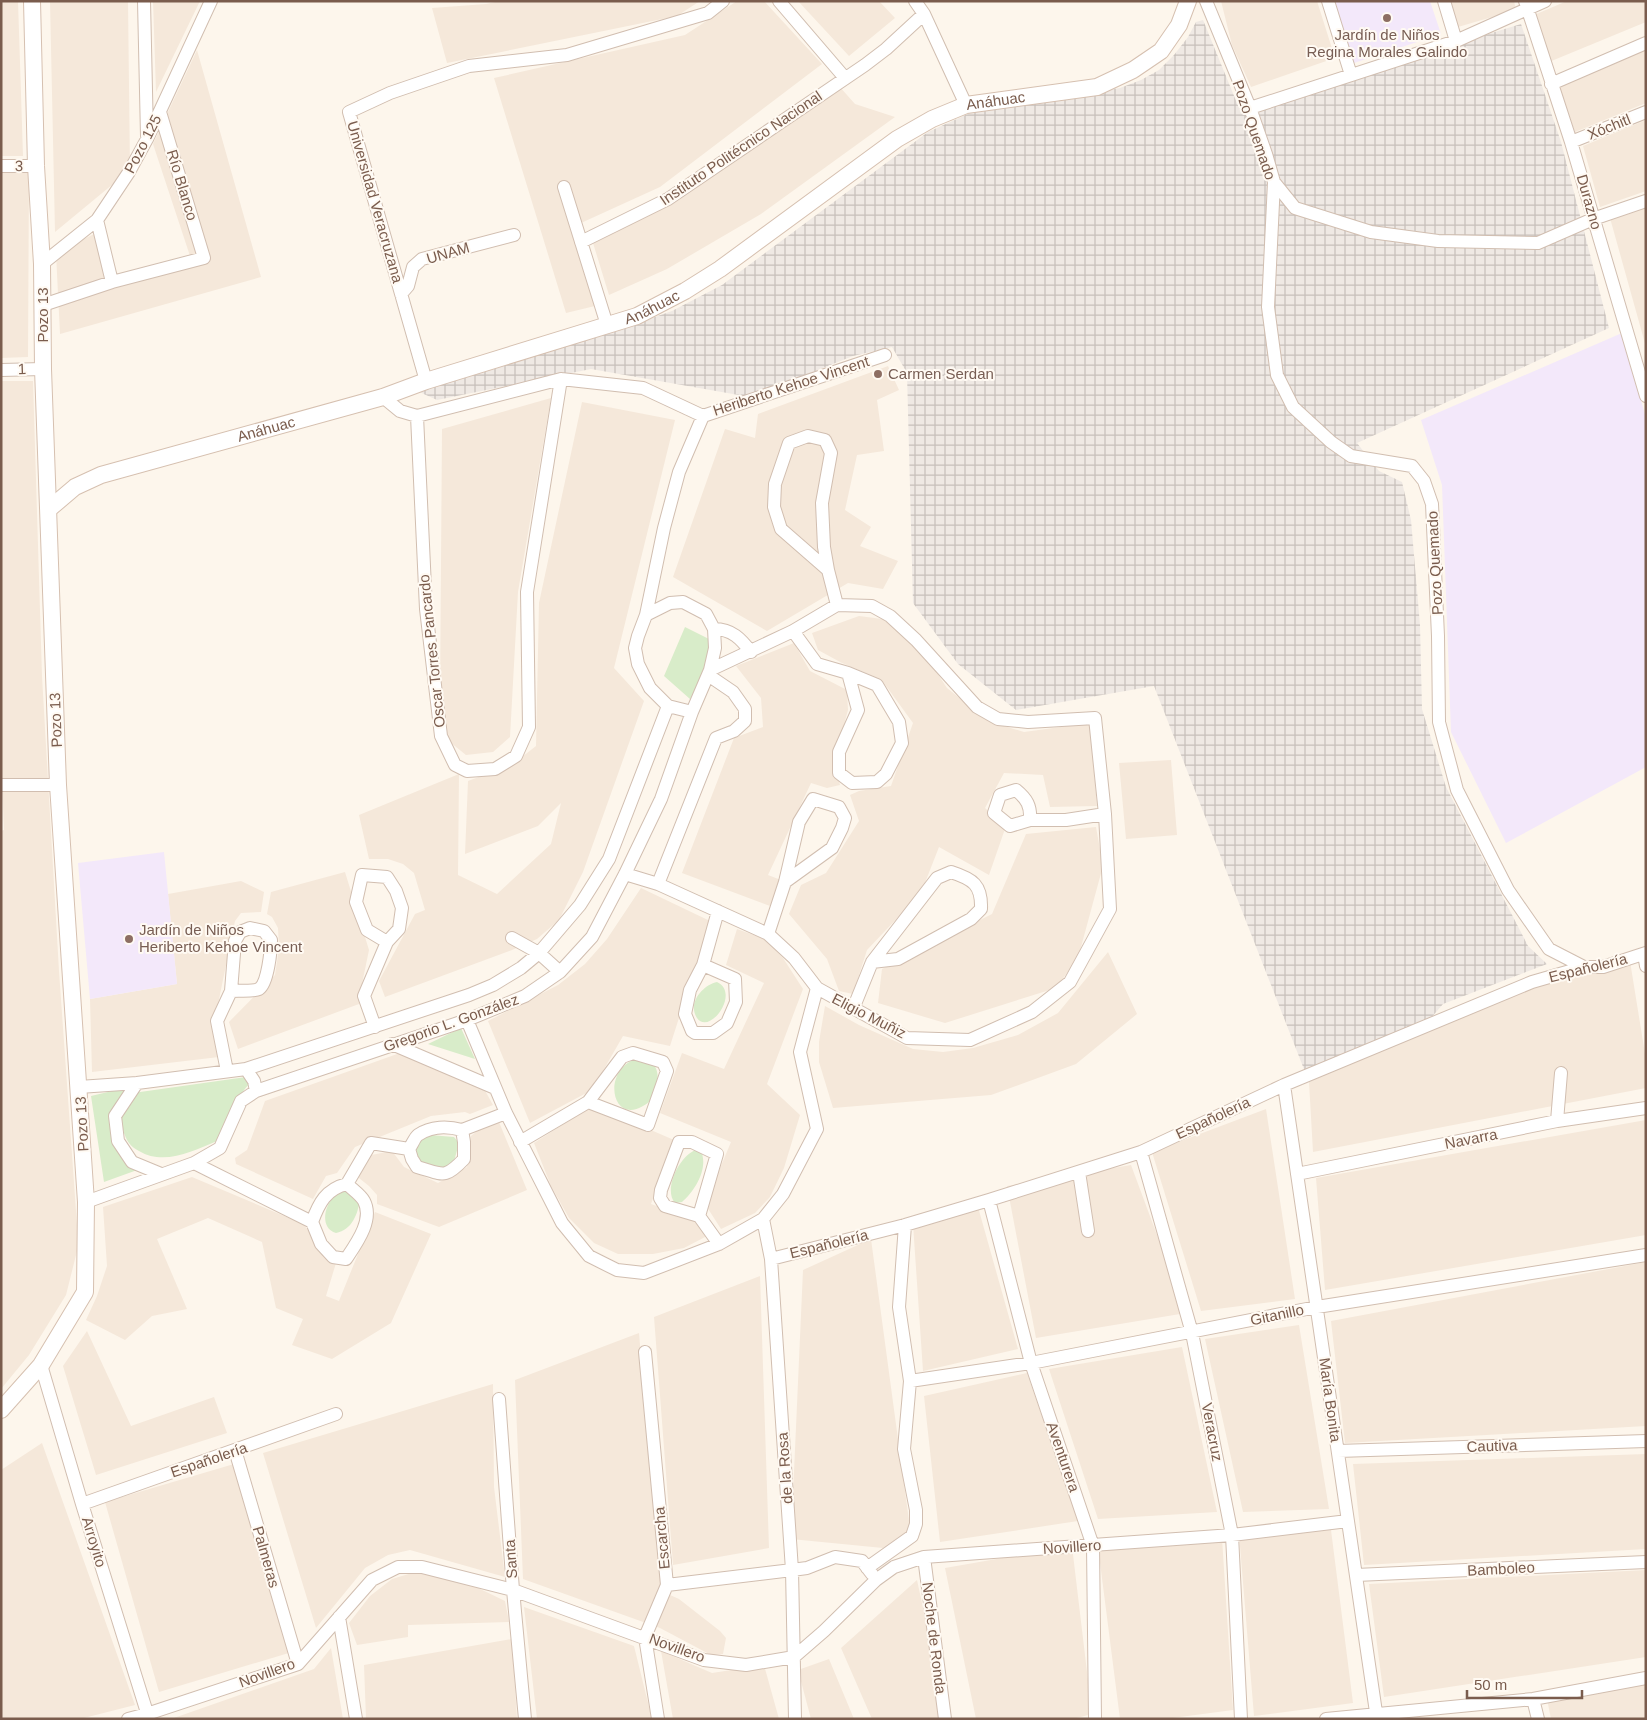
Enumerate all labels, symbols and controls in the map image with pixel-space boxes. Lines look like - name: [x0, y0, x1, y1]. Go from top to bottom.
- marker: Jardín de Niños Regina Morales Galindo: [1381, 12, 1393, 24]
- place label: Jardín de Niños Regina Morales Galindo: [1307, 26, 1467, 60]
- street label: Pozo Quemado: [1229, 78, 1279, 182]
- street label: Instituto Politécnico Nacional: [656, 87, 825, 208]
- street label: Anáhuac: [965, 88, 1027, 113]
- street label: Xóchitl: [1585, 110, 1633, 143]
- street label: Pozo 125: [121, 112, 165, 176]
- street label: Universidad Veracruzana: [344, 119, 407, 285]
- street label: Río Blanco: [164, 147, 201, 222]
- street label: 3: [15, 157, 23, 174]
- street label: Durazno: [1573, 172, 1605, 231]
- street label: UNAM: [424, 238, 471, 267]
- street label: Anáhuac: [622, 286, 683, 327]
- street label: Pozo 13: [34, 287, 51, 343]
- street label: Heriberto Kehoe Vincent: [711, 352, 872, 419]
- street label: 1: [18, 360, 26, 377]
- place label: Carmen Serdan: [888, 365, 994, 382]
- marker: Carmen Serdan: [872, 368, 884, 380]
- street label: Anáhuac: [235, 413, 297, 445]
- street label: Pozo Quemado: [1423, 511, 1446, 616]
- street label: Oscar Torres Pancardo: [415, 574, 448, 729]
- street label: Pozo 13: [46, 692, 65, 748]
- place label: Jardín de Niños Heriberto Kehoe Vincent: [139, 921, 303, 955]
- marker: Jardín de Niños Heriberto Kehoe Vincent: [123, 933, 135, 945]
- street label: Españolería: [1547, 949, 1629, 985]
- street label: Gregorio L. González: [381, 990, 521, 1055]
- street label: Eligio Muñiz: [829, 990, 909, 1041]
- street label: Españolería: [1173, 1093, 1253, 1142]
- street label: Pozo 13: [72, 1096, 91, 1152]
- street label: Navarra: [1443, 1125, 1499, 1152]
- street label: Españolería: [788, 1225, 870, 1261]
- street label: Gitanillo: [1249, 1301, 1305, 1328]
- street label: María Bonita: [1316, 1357, 1345, 1444]
- street label: Veracruz: [1198, 1401, 1226, 1463]
- street label: Aventurera: [1044, 1420, 1084, 1495]
- street label: de la Rosa: [773, 1431, 795, 1504]
- street label: Cautiva: [1466, 1436, 1518, 1455]
- street label: Españolería: [168, 1438, 250, 1481]
- street label: Escarcha: [650, 1506, 673, 1570]
- street label: Arroyito: [79, 1515, 110, 1569]
- street label: Palmeras: [250, 1524, 283, 1590]
- street label: Novillero: [1042, 1536, 1102, 1557]
- street label: Santa: [501, 1538, 520, 1579]
- street label: Bamboleo: [1467, 1558, 1535, 1579]
- street label: Noche de Ronda: [919, 1581, 950, 1695]
- street label: Novillero: [647, 1630, 707, 1665]
- street label: Novillero: [237, 1655, 297, 1690]
- scale bar: [1467, 1668, 1582, 1700]
- text: 50 m: [1474, 1676, 1507, 1693]

